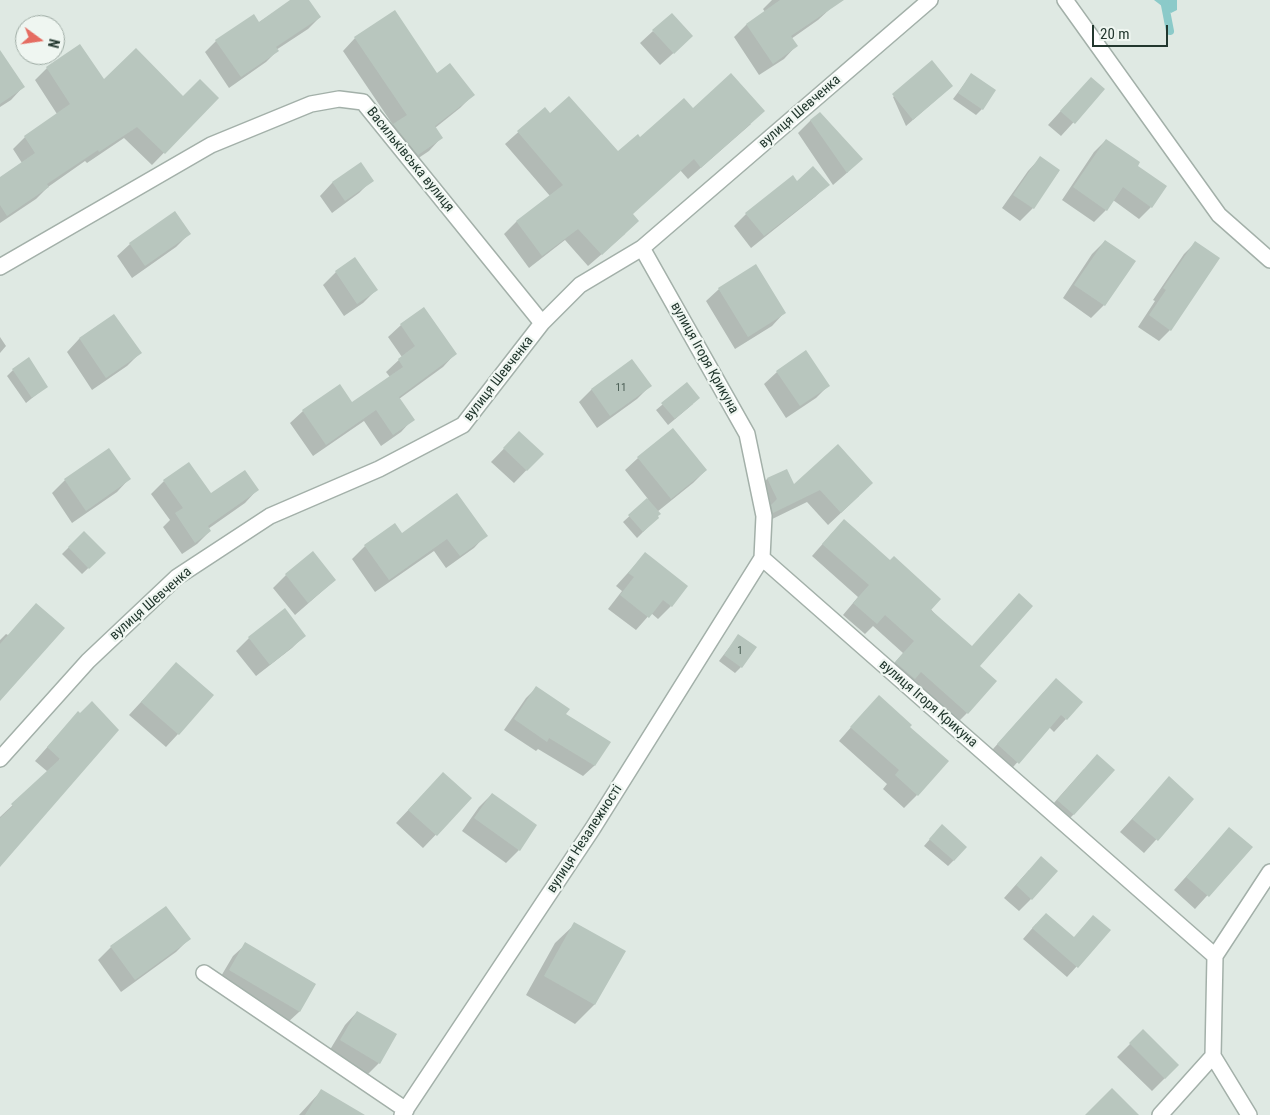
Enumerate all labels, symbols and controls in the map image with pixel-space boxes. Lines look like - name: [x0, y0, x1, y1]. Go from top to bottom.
- north arrow: [15, 15, 65, 65]
- scale bar: [1095, 15, 1171, 47]
- text: 20 m: [1100, 25, 1130, 43]
- text: N: [45, 37, 62, 49]
- street label: вулиця Шевченка: [756, 72, 844, 152]
- street label: Васильківська вулиця: [363, 104, 457, 216]
- street label: вулиця Ігоря Крикуна: [666, 299, 742, 417]
- street label: вулиця Шевченка: [461, 333, 537, 425]
- house number: 11: [616, 381, 626, 395]
- street label: вулиця Шевченка: [107, 564, 195, 644]
- house number: 1: [737, 644, 743, 658]
- street label: вулиця Ігоря Крикуна: [875, 657, 981, 751]
- street label: вулиця Незалежності: [544, 782, 626, 896]

